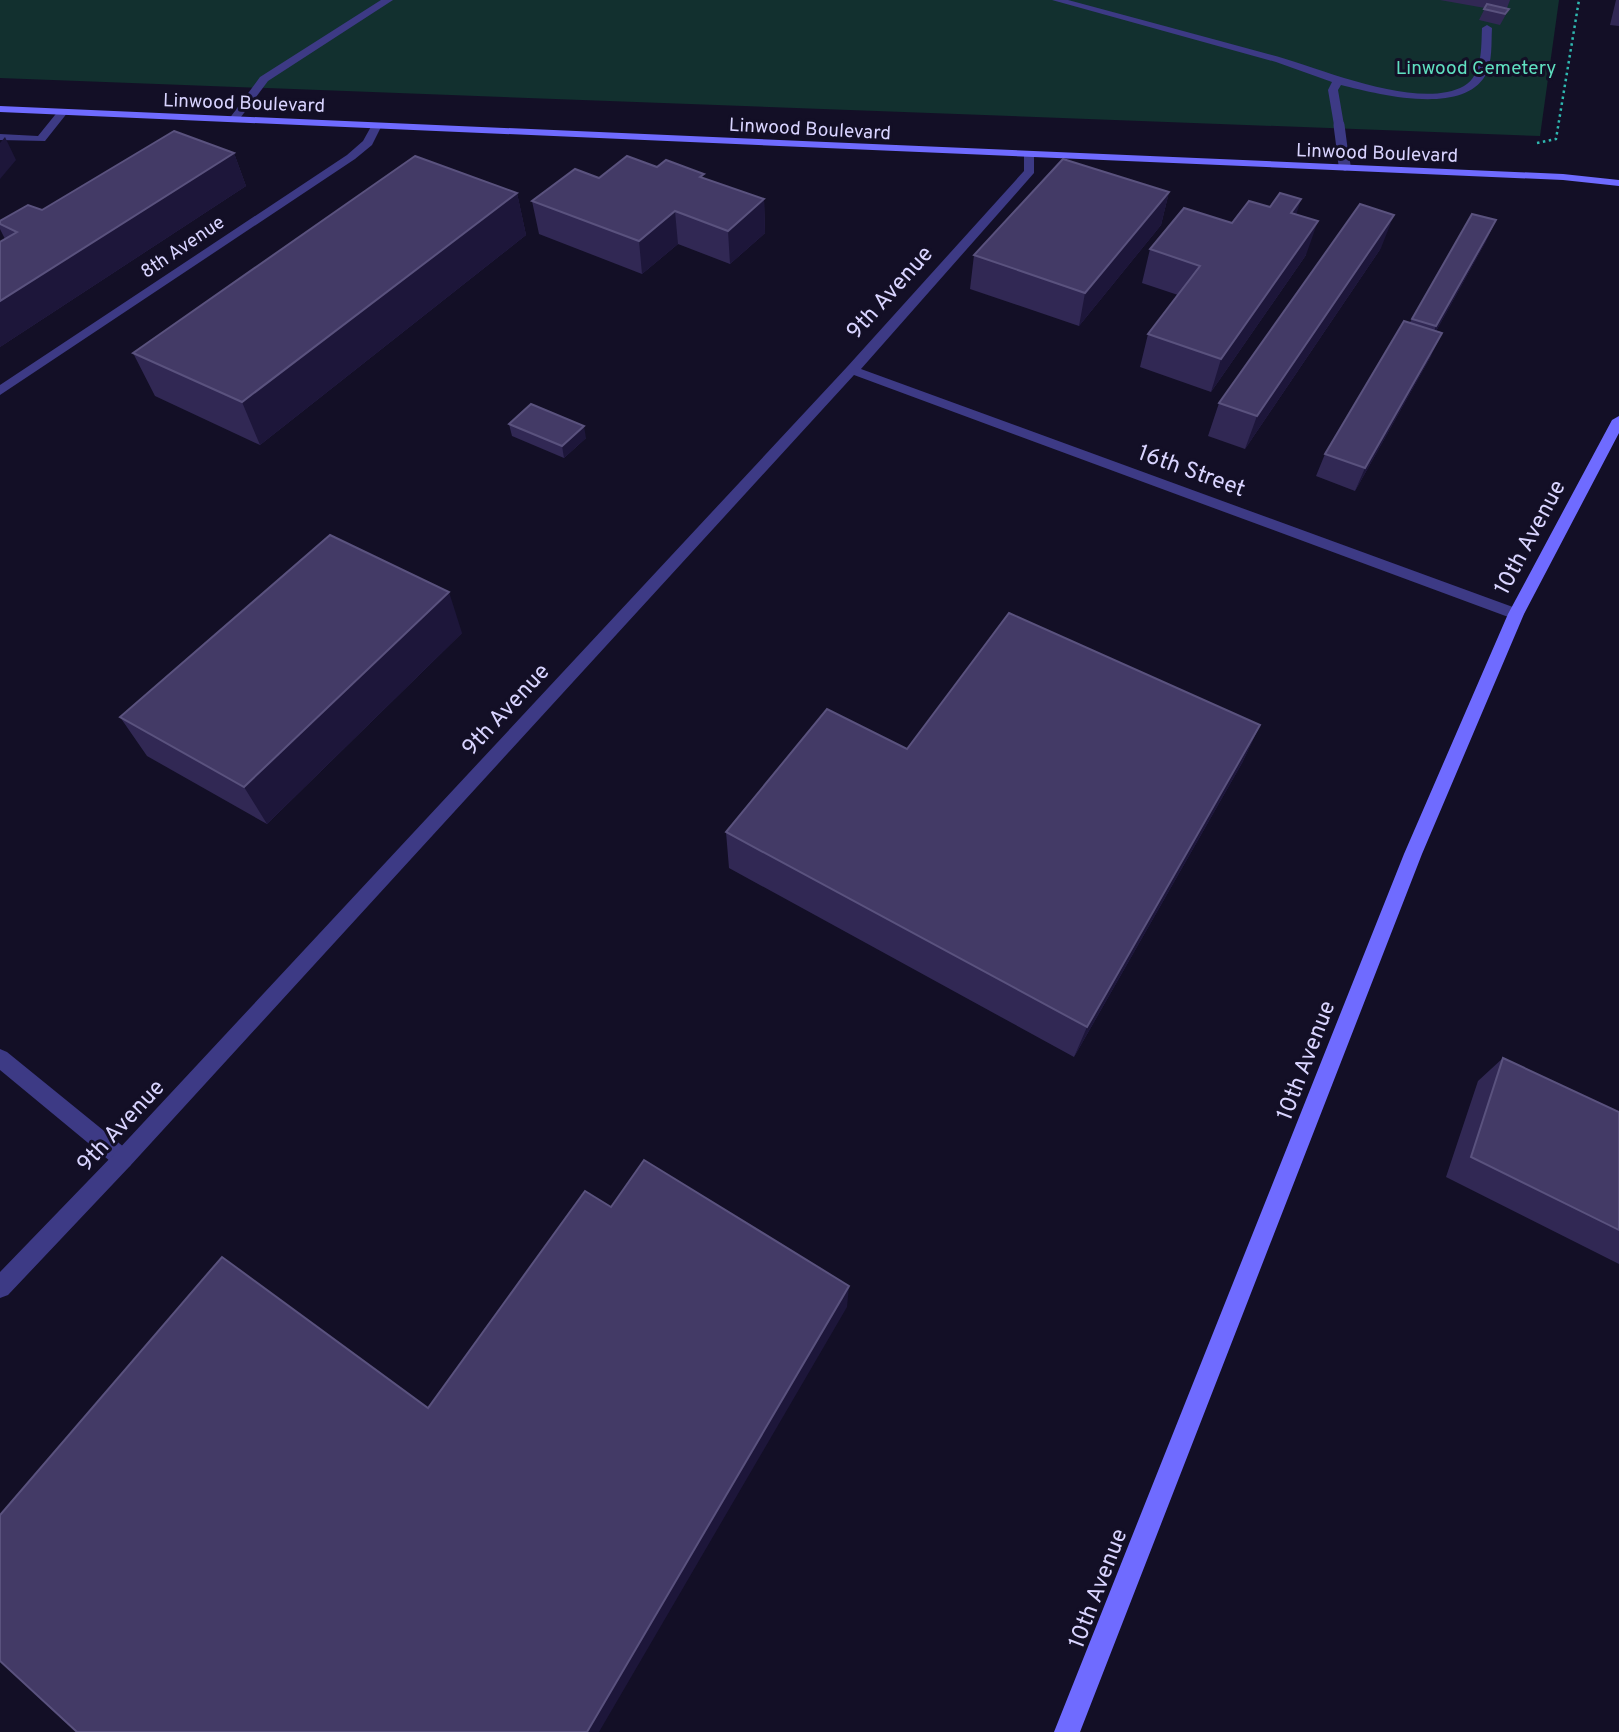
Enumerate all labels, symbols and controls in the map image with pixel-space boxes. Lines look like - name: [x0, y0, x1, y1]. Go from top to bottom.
- park label: Linwood Cemetery: [1396, 57, 1556, 81]
- street label: Linwood Boulevard: [162, 89, 325, 119]
- street label: Linwood Boulevard: [728, 114, 892, 146]
- street label: Linwood Boulevard: [1295, 139, 1458, 169]
- street label: 8th Avenue: [137, 211, 230, 284]
- street label: 9th Avenue: [841, 241, 941, 347]
- street label: 16th Street: [1133, 440, 1249, 505]
- street label: 10th Avenue: [1489, 476, 1574, 601]
- street label: 9th Avenue: [457, 658, 557, 763]
- street label: 10th Avenue: [1271, 997, 1343, 1125]
- street label: 9th Avenue: [72, 1074, 172, 1179]
- street label: 10th Avenue: [1063, 1525, 1135, 1653]

